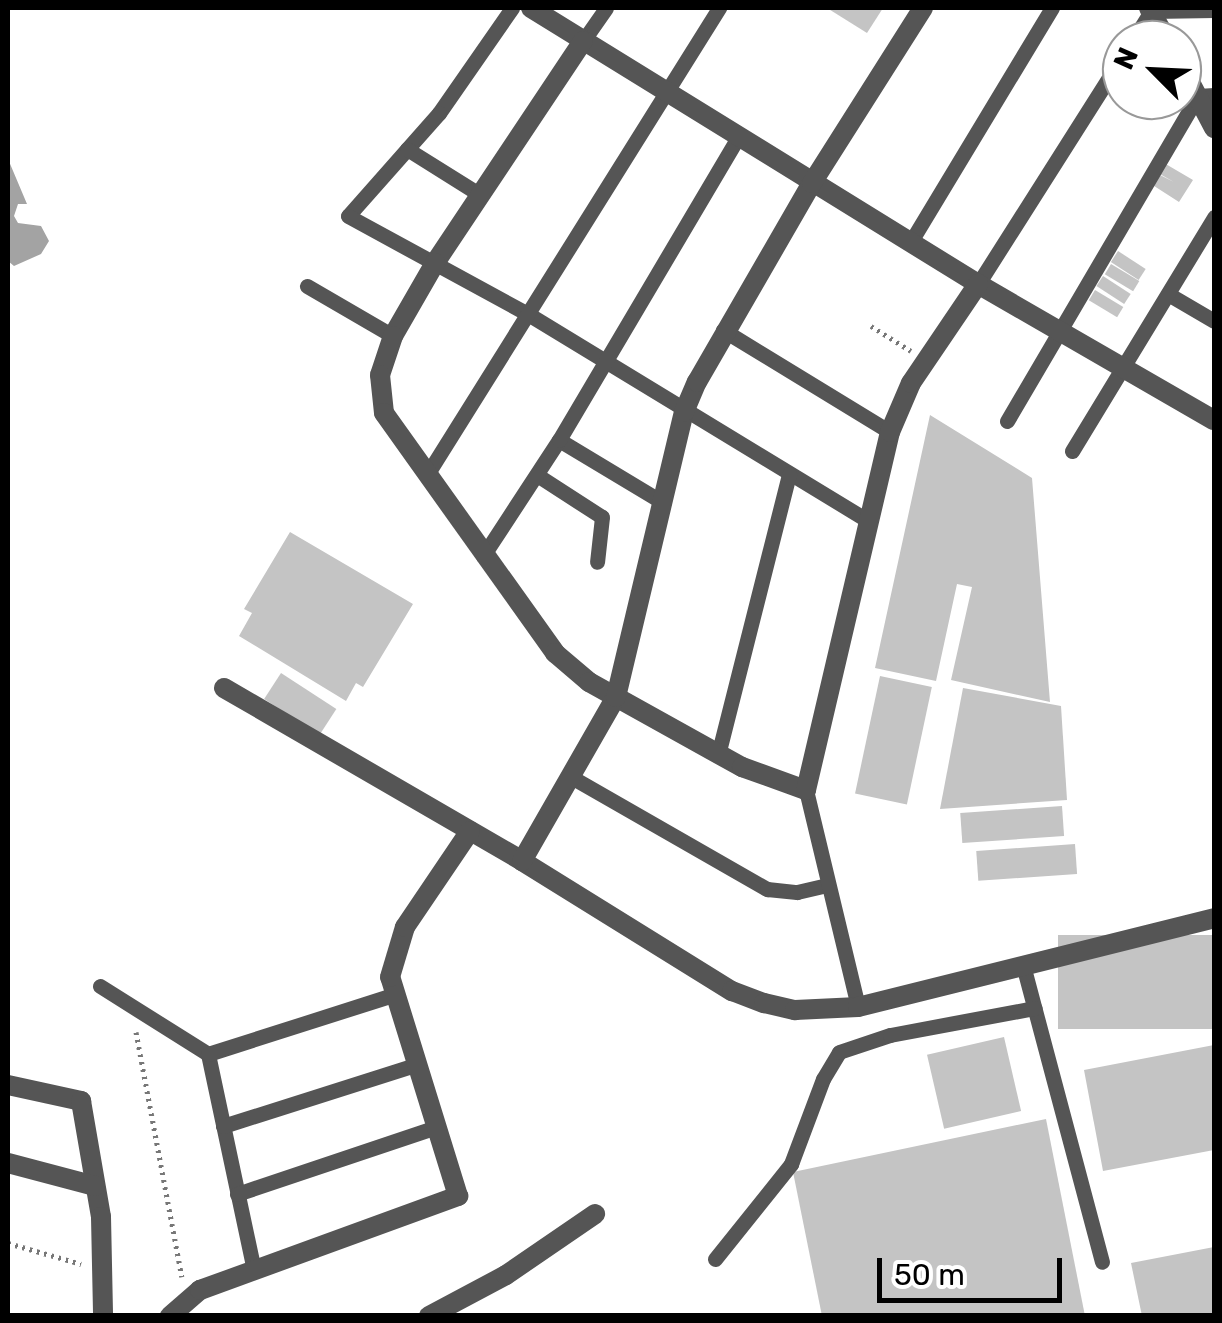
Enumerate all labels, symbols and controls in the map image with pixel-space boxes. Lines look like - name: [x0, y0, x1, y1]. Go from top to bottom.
- north arrow: [1102, 20, 1202, 120]
- text: N: [1107, 43, 1145, 74]
- scale bar: [882, 1238, 1067, 1300]
- text: 50 m: [894, 1257, 965, 1293]

